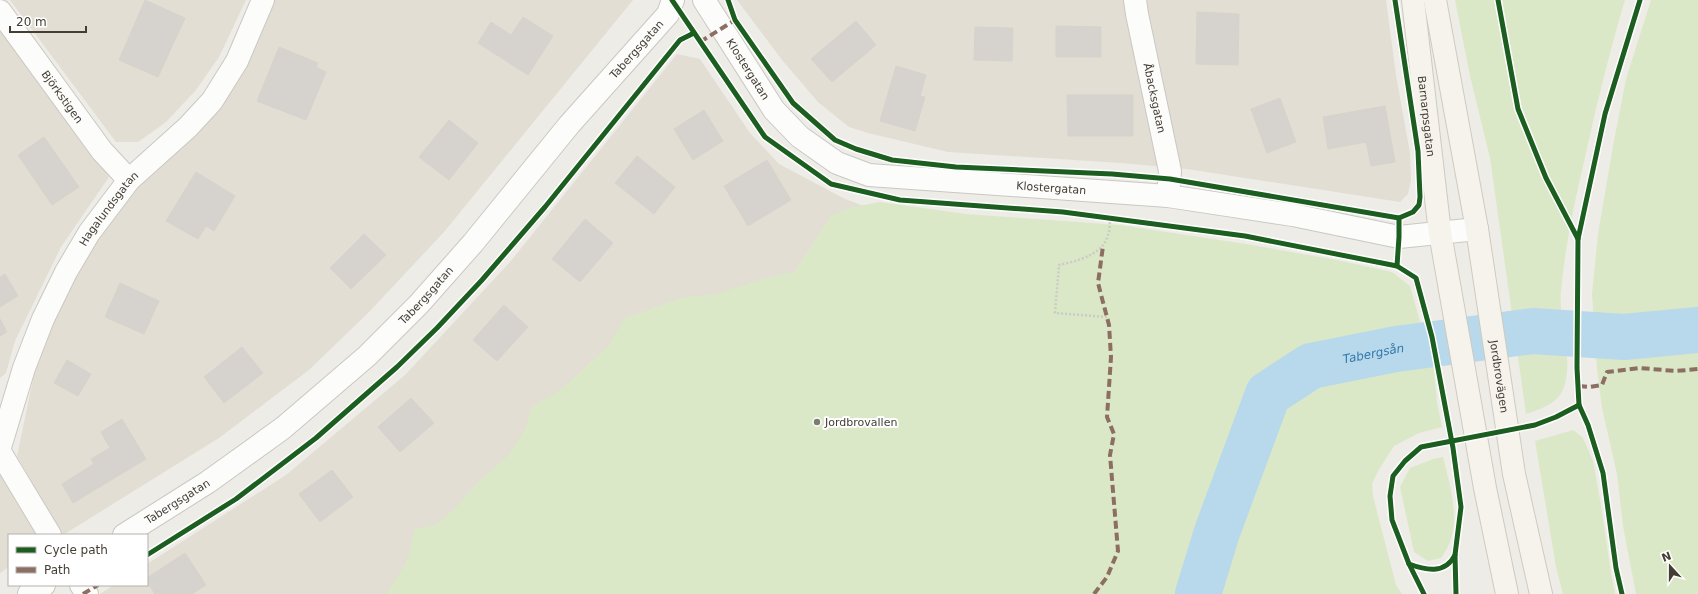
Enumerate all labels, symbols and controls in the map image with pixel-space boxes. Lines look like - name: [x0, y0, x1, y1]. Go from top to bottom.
- scale bar: [10, 8, 86, 34]
- text: 20 m: [16, 15, 47, 29]
- street label: Tabergsgatan: [607, 18, 667, 82]
- street label: Klostergatan: [723, 36, 772, 102]
- street label: Åbacksgatan: [1140, 62, 1168, 134]
- street label: Björkstigen: [38, 68, 86, 126]
- street label: Barnarpsgatan: [1415, 75, 1437, 157]
- street label: Hagalundsgatan: [77, 169, 141, 249]
- street label: Klostergatan: [1016, 179, 1087, 197]
- street label: Tabergsgatan: [396, 264, 456, 328]
- street label: Jordbrovägen: [1487, 338, 1511, 414]
- water label: Tabergsån: [1342, 341, 1405, 366]
- place label: Jordbrovallen: [824, 416, 897, 429]
- marker: Jordbrovallen: [812, 417, 822, 427]
- street label: Tabergsgatan: [142, 476, 212, 528]
- legend: [8, 534, 148, 586]
- text: Cycle path: [44, 543, 108, 557]
- north arrow: [1650, 546, 1690, 586]
- text: N: [1660, 549, 1673, 565]
- text: Path: [44, 563, 70, 577]

